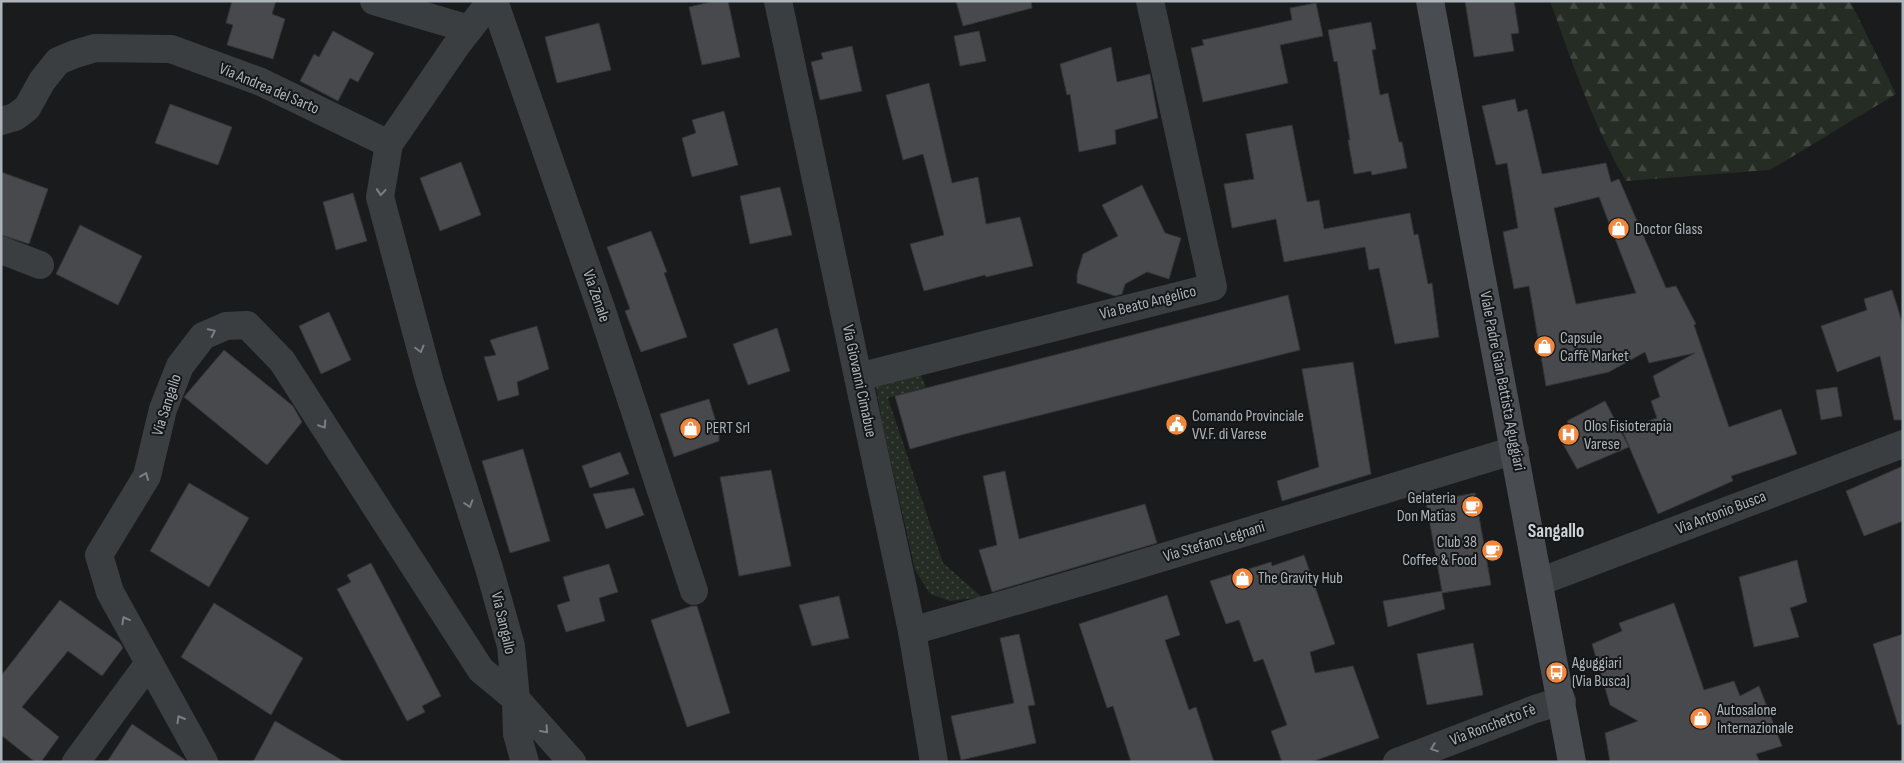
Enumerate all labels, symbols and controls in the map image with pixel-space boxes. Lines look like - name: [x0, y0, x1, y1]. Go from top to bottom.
- street label: Via Andrea del Sarto: [216, 59, 322, 119]
- one-way arrow: [376, 188, 387, 196]
- shop icon: Doctor Glass: [1607, 217, 1631, 241]
- place label: Doctor Glass: [1635, 220, 1703, 239]
- street label: Via Zenale: [578, 267, 614, 325]
- street label: Via Beato Angelico: [1098, 282, 1198, 324]
- street label: Viale Padre Gian Battista Aguggiari: [1475, 290, 1529, 472]
- street label: Via Giovanni Cimabue: [838, 323, 880, 439]
- one-way arrow: [206, 329, 215, 339]
- place label: Capsule Caffè Market: [1560, 329, 1629, 366]
- shop icon: Capsule Caffè Market: [1532, 335, 1556, 359]
- one-way arrow: [415, 344, 425, 352]
- street label: Via Sangallo: [148, 372, 186, 438]
- place label: Comando Provinciale VV.F. di Varese: [1192, 407, 1304, 444]
- public building icon: Comando Provinciale VV.F. di Varese: [1164, 413, 1188, 437]
- shop icon: PERT Srl: [678, 416, 702, 440]
- place label: Olos Fisioterapia Varese: [1584, 417, 1672, 454]
- one-way arrow: [316, 419, 326, 428]
- place label: PERT Srl: [706, 419, 750, 438]
- hospital icon: Olos Fisioterapia Varese: [1556, 423, 1580, 447]
- one-way arrow: [139, 472, 150, 481]
- street label: Via Antonio Busca: [1673, 487, 1769, 539]
- place label: Gelateria Don Matias: [1397, 489, 1456, 526]
- cafe icon: Gelateria Don Matias: [1460, 495, 1484, 519]
- one-way arrow: [463, 499, 473, 508]
- street label: Via Stefano Legnani: [1161, 518, 1267, 566]
- district label: Sangallo: [1528, 520, 1584, 543]
- place label: Club 38 Coffee & Food: [1402, 533, 1477, 570]
- cafe icon: Club 38 Coffee & Food: [1481, 539, 1505, 563]
- shop icon: The Gravity Hub: [1230, 566, 1254, 590]
- place label: The Gravity Hub: [1258, 569, 1343, 588]
- street label: Via Sangallo: [487, 590, 519, 656]
- one-way arrow: [121, 617, 131, 626]
- place label: Aguggiari (Via Busca): [1571, 654, 1630, 691]
- bus stop icon: Aguggiari (Via Busca): [1544, 660, 1568, 684]
- street label: Via Ronchetto Fè: [1447, 700, 1539, 750]
- place label: Autosalone Internazionale: [1716, 701, 1794, 738]
- shop icon: Autosalone Internazionale: [1689, 707, 1713, 731]
- one-way arrow: [176, 716, 186, 725]
- one-way arrow: [539, 724, 548, 733]
- one-way arrow: [1430, 741, 1439, 752]

